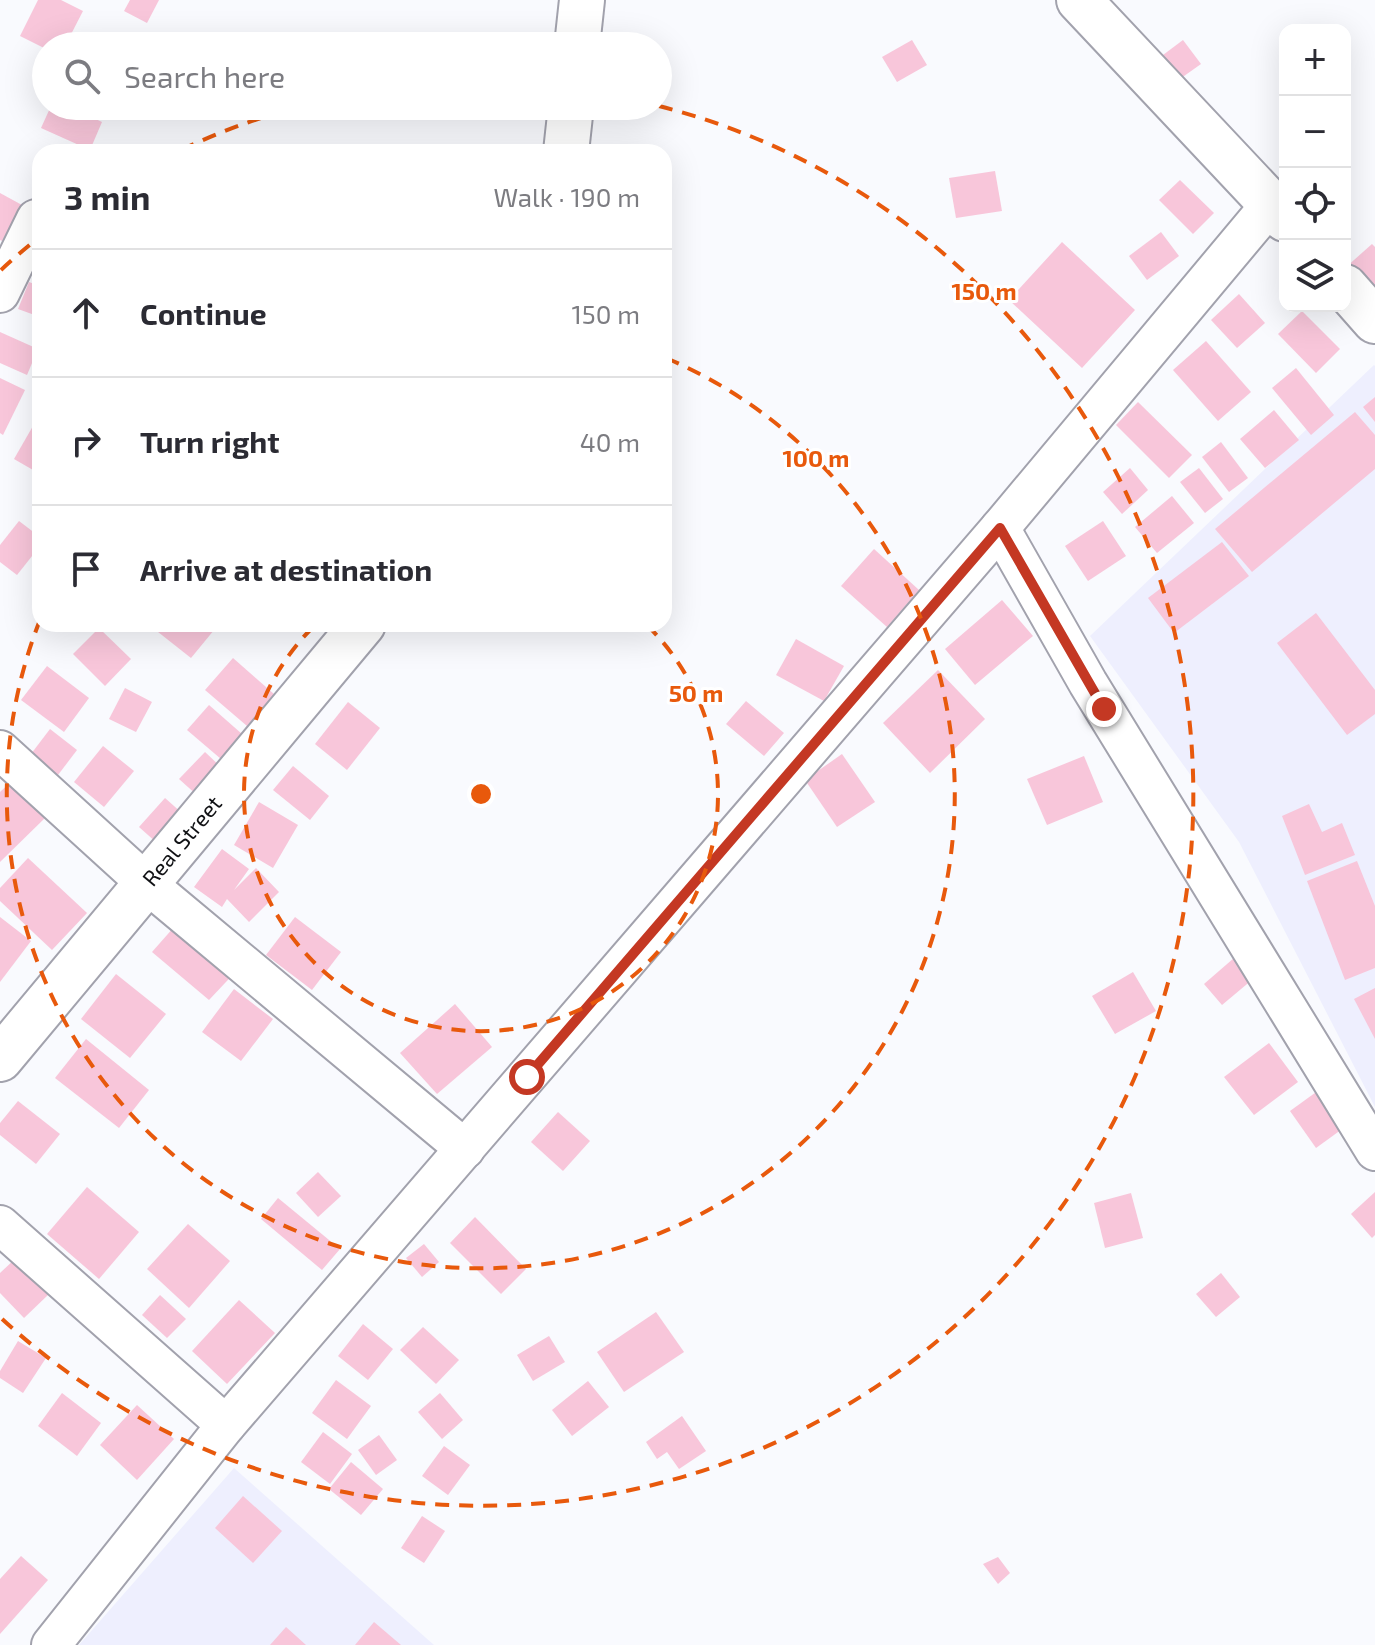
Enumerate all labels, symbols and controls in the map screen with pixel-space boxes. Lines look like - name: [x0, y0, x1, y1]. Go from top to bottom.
- map controls: [1279, 24, 1351, 312]
- button: +: [1279, 24, 1351, 96]
- search box: [32, 32, 672, 120]
- icon: search: [60, 54, 104, 98]
- text: Search here: [124, 58, 285, 94]
- button: −: [1279, 96, 1351, 168]
- button: locate: [1279, 168, 1351, 240]
- text: 3 min: [64, 176, 150, 217]
- text: Walk · 190 m: [493, 181, 640, 212]
- button: layers: [1279, 240, 1351, 312]
- text: 150 m: [951, 276, 1017, 305]
- icon: ahead: [64, 291, 108, 335]
- text: Continue: [140, 295, 267, 331]
- text: 150 m: [571, 298, 640, 329]
- icon: right: [64, 419, 108, 463]
- text: Turn right: [140, 423, 280, 459]
- text: 40 m: [580, 426, 640, 457]
- text: 100 m: [783, 443, 849, 472]
- icon: arrive: [64, 547, 108, 591]
- text: Arrive at destination: [140, 551, 432, 587]
- text: 50 m: [669, 678, 723, 707]
- route end: [1086, 691, 1122, 727]
- centre of rings: [467, 780, 495, 808]
- street label: Real Street: [136, 790, 226, 891]
- route start: [509, 1059, 545, 1095]

